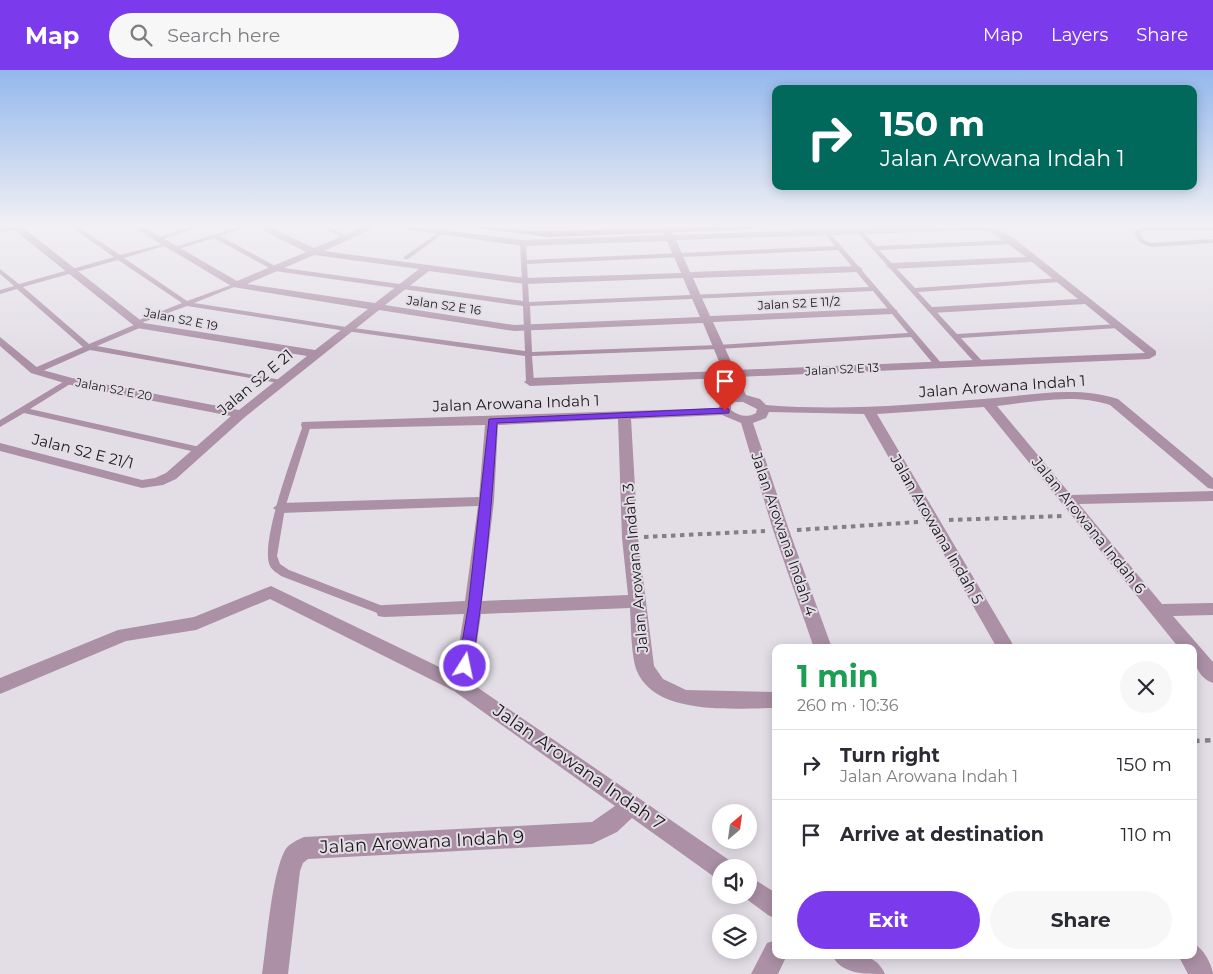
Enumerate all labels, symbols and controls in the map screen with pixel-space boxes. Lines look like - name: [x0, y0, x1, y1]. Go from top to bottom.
- search box: [109, 13, 459, 58]
- text: Map: [25, 21, 79, 50]
- icon: search: [127, 21, 155, 49]
- text: Search here: [167, 24, 280, 47]
- text: Map: [983, 24, 1023, 46]
- text: Layers: [1051, 24, 1108, 46]
- text: Share: [1136, 24, 1188, 46]
- text: 150 m: [880, 102, 985, 145]
- icon: right: [797, 105, 862, 170]
- text: Jalan Arowana Indah 1: [880, 145, 1125, 172]
- street label: Jalan S2 E 16: [405, 292, 482, 318]
- street label: Jalan S2 E 11/2: [756, 293, 841, 313]
- street label: Jalan S2 E 19: [142, 304, 219, 333]
- street label: Jalan S2 E 21: [213, 345, 297, 420]
- pin: [704, 360, 746, 411]
- street label: Jalan S2 E 13: [804, 360, 880, 378]
- icon: arrive: [711, 367, 739, 395]
- street label: Jalan Arowana Indah 1: [917, 371, 1086, 401]
- street label: Jalan S2 E 20: [73, 374, 154, 404]
- street label: Jalan Arowana Indah 1: [431, 391, 600, 415]
- street label: Jalan S2 E 21/1: [29, 429, 136, 473]
- street label: Jalan Arowana Indah 4: [747, 449, 821, 618]
- street label: Jalan Arowana Indah 5: [886, 450, 988, 607]
- street label: Jalan Arowana Indah 6: [1027, 452, 1150, 597]
- street label: Jalan Arowana Indah 3: [618, 483, 652, 654]
- position arrow: [438, 639, 490, 691]
- text: 1 min: [797, 658, 878, 695]
- button: close: [1120, 661, 1172, 713]
- text: 260 m · 10:36: [797, 696, 899, 715]
- street label: Jalan Arowana Indah 7: [488, 699, 669, 835]
- text: Turn right: [840, 744, 940, 767]
- icon: right: [797, 751, 825, 779]
- text: 150 m: [1117, 753, 1172, 776]
- text: Jalan Arowana Indah 1: [840, 767, 1018, 786]
- north arrow: [712, 804, 758, 849]
- map controls: [712, 804, 757, 959]
- icon: arrive: [797, 821, 825, 849]
- text: Arrive at destination: [840, 823, 1044, 846]
- text: 110 m: [1121, 823, 1172, 846]
- street label: Jalan Arowana Indah 9: [318, 826, 525, 858]
- button: sound: [712, 859, 757, 904]
- button: Exit: [797, 891, 980, 949]
- button: Share: [990, 891, 1172, 949]
- button: layers: [712, 914, 757, 959]

